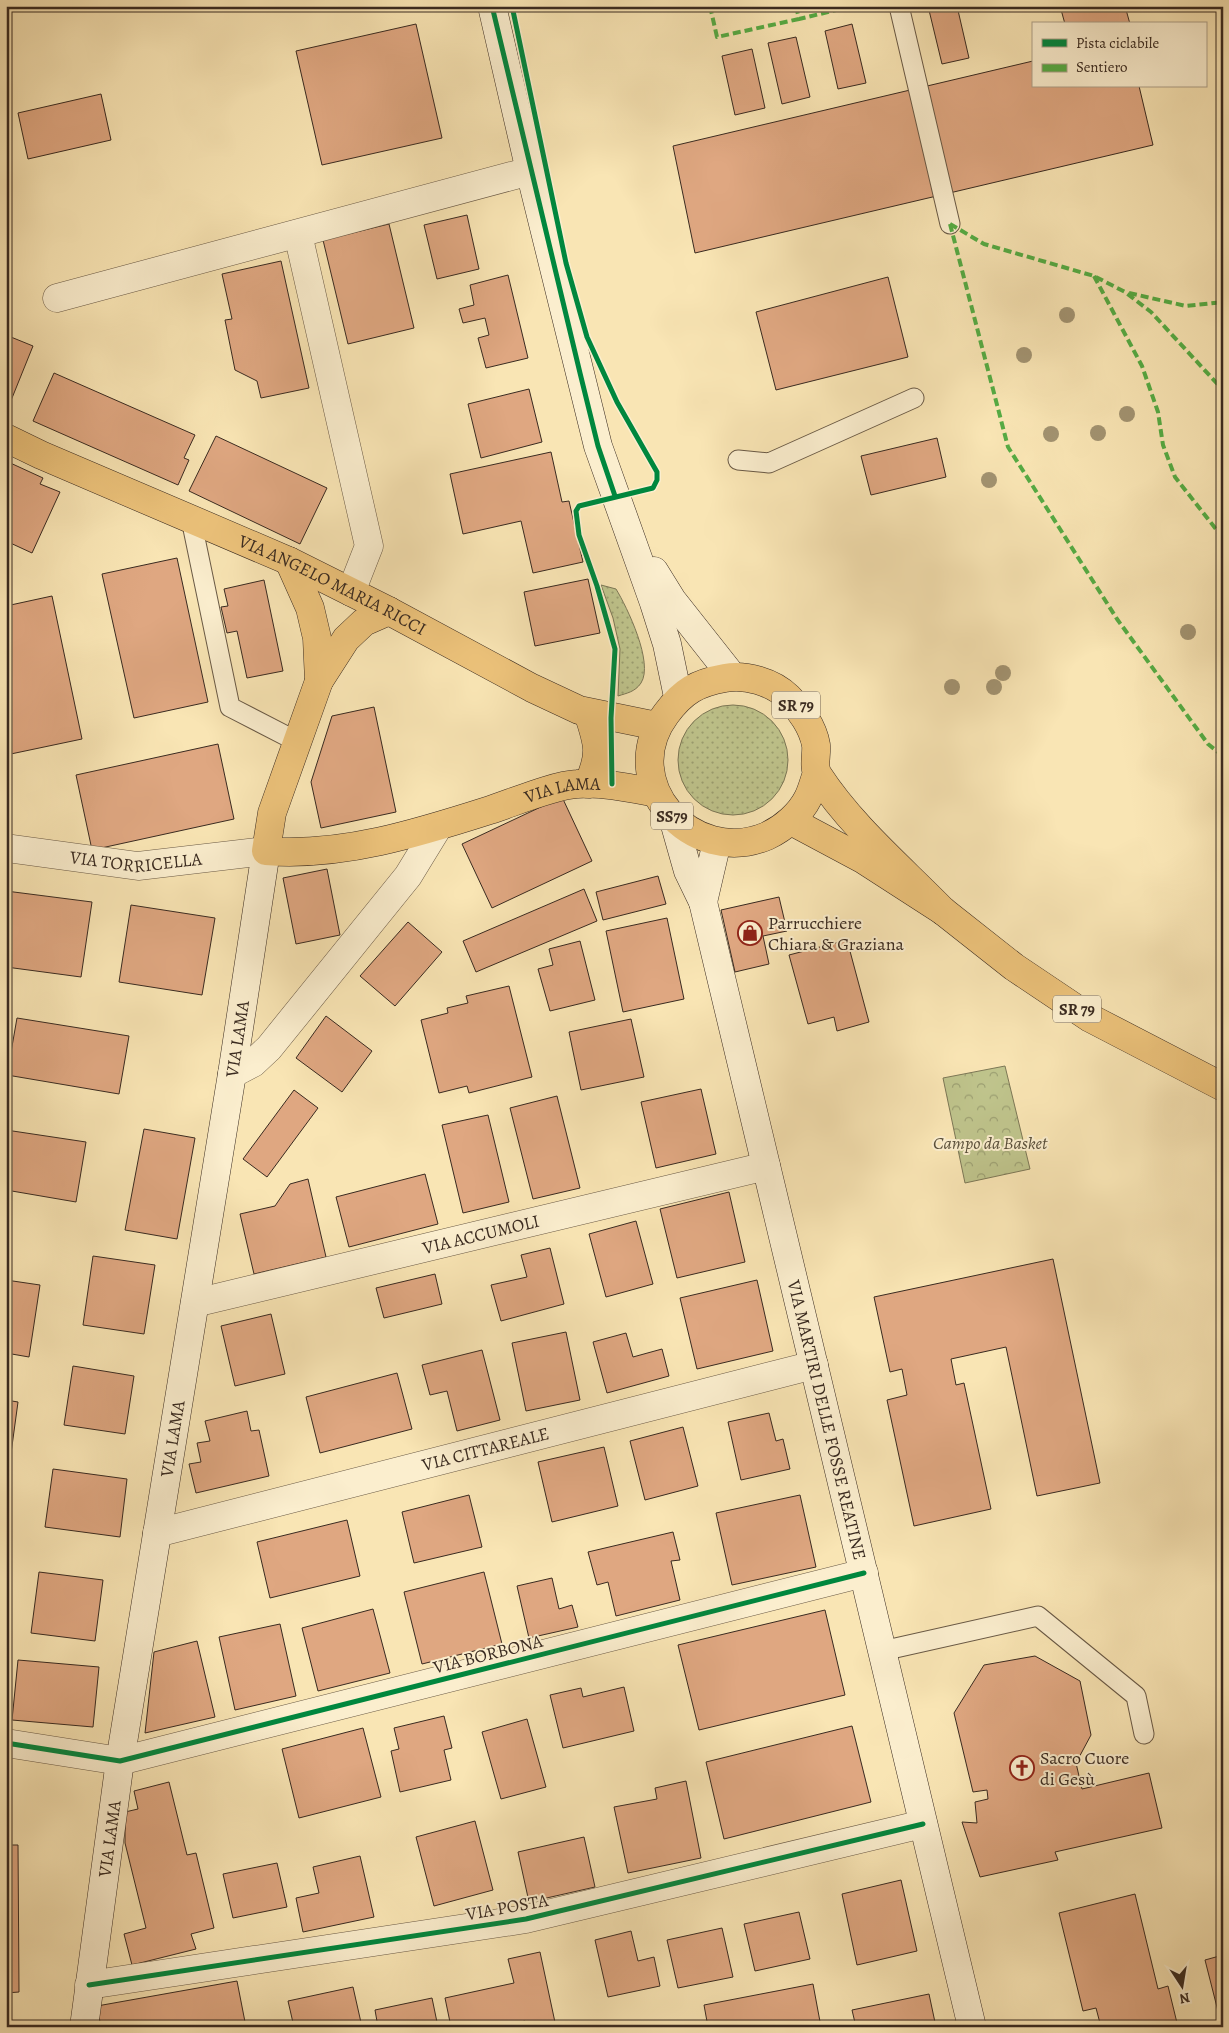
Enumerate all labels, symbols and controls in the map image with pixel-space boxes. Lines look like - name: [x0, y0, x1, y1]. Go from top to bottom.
- legend: [1032, 22, 1206, 88]
- text: Pista ciclabile: [1076, 33, 1159, 53]
- text: Sentiero: [1076, 57, 1128, 77]
- street label: VIA ANGELO MARIA RICCI: [234, 528, 431, 641]
- road number: SR 79: [772, 692, 820, 718]
- street label: VIA LAMA: [520, 771, 602, 809]
- road number: SS79: [651, 802, 693, 829]
- street label: VIA TORRICELLA: [67, 845, 204, 878]
- place label: Parrucchiere Chiara & Graziana: [768, 911, 905, 956]
- shop icon: Parrucchiere Chiara & Graziana: [737, 920, 763, 946]
- road number: SR 79: [1053, 996, 1101, 1022]
- street label: VIA LAMA: [220, 998, 255, 1080]
- park label: Campo da Basket: [933, 1131, 1048, 1155]
- street label: VIA ACCUMOLI: [419, 1209, 542, 1260]
- street label: VIA MARTIRI DELLE FOSSE REATINE: [782, 1276, 872, 1562]
- street label: VIA LAMA: [154, 1398, 191, 1480]
- street label: VIA CITTAREALE: [418, 1421, 552, 1477]
- street label: VIA BORBONA: [430, 1629, 546, 1679]
- place label: Sacro Cuore di Gesù: [1040, 1746, 1129, 1791]
- church icon: Sacro Cuore di Gesù: [1009, 1755, 1035, 1781]
- street label: VIA LAMA: [92, 1798, 127, 1880]
- street label: VIA POSTA: [463, 1888, 551, 1926]
- north arrow: [1156, 1960, 1206, 2010]
- text: N: [1178, 1988, 1192, 2009]

